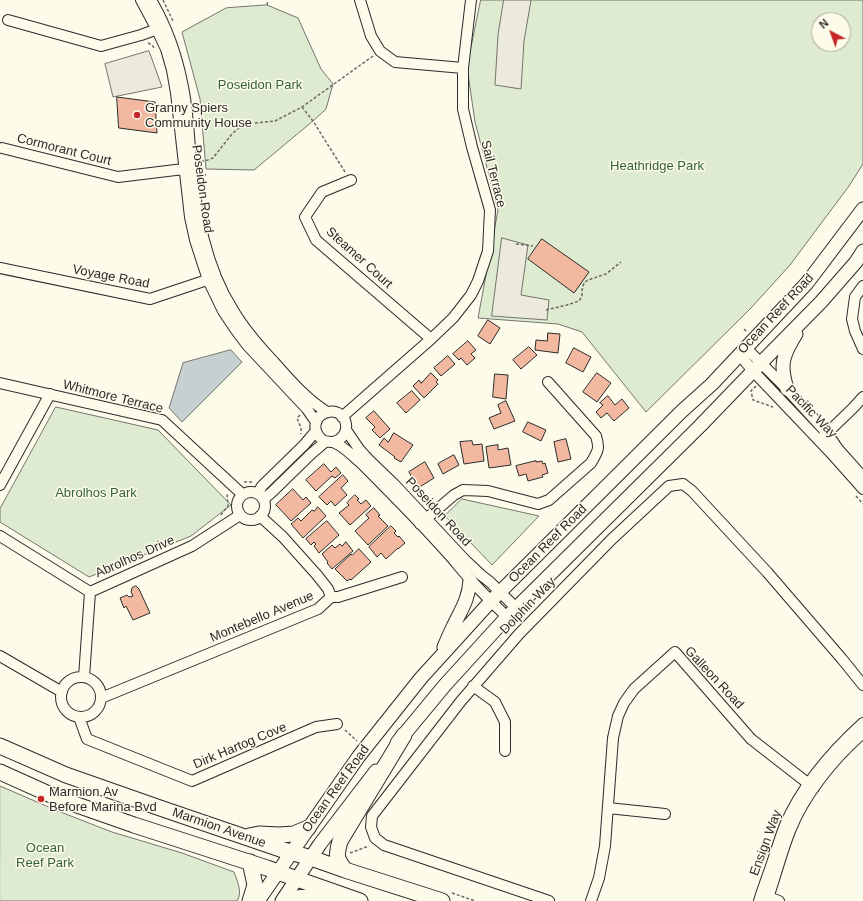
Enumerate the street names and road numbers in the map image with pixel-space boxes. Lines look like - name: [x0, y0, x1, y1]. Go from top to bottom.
- street label: Cormorant Court: [15, 131, 113, 169]
- street label: Sail Terrace: [477, 139, 509, 209]
- street label: Poseidon Road: [188, 144, 216, 234]
- street label: Steamer Court: [322, 224, 396, 292]
- street label: Voyage Road: [71, 262, 151, 292]
- street label: Ocean Reef Road: [735, 271, 817, 357]
- street label: Whitmore Terrace: [61, 377, 165, 417]
- street label: Pacific Way: [782, 382, 840, 442]
- street label: Poseidon Road: [402, 474, 474, 550]
- street label: Ocean Reef Road: [506, 502, 590, 586]
- street label: Abrolhos Drive: [93, 533, 177, 581]
- street label: Dolphin Way: [497, 574, 559, 638]
- street label: Montebello Avenue: [208, 588, 316, 646]
- street label: Galleon Road: [681, 644, 747, 712]
- street label: Dirk Hartog Cove: [191, 719, 289, 773]
- street label: Ocean Reef Road: [299, 742, 373, 836]
- street label: Marmion Avenue: [170, 805, 268, 851]
- street label: Ensign Way: [747, 808, 785, 878]

